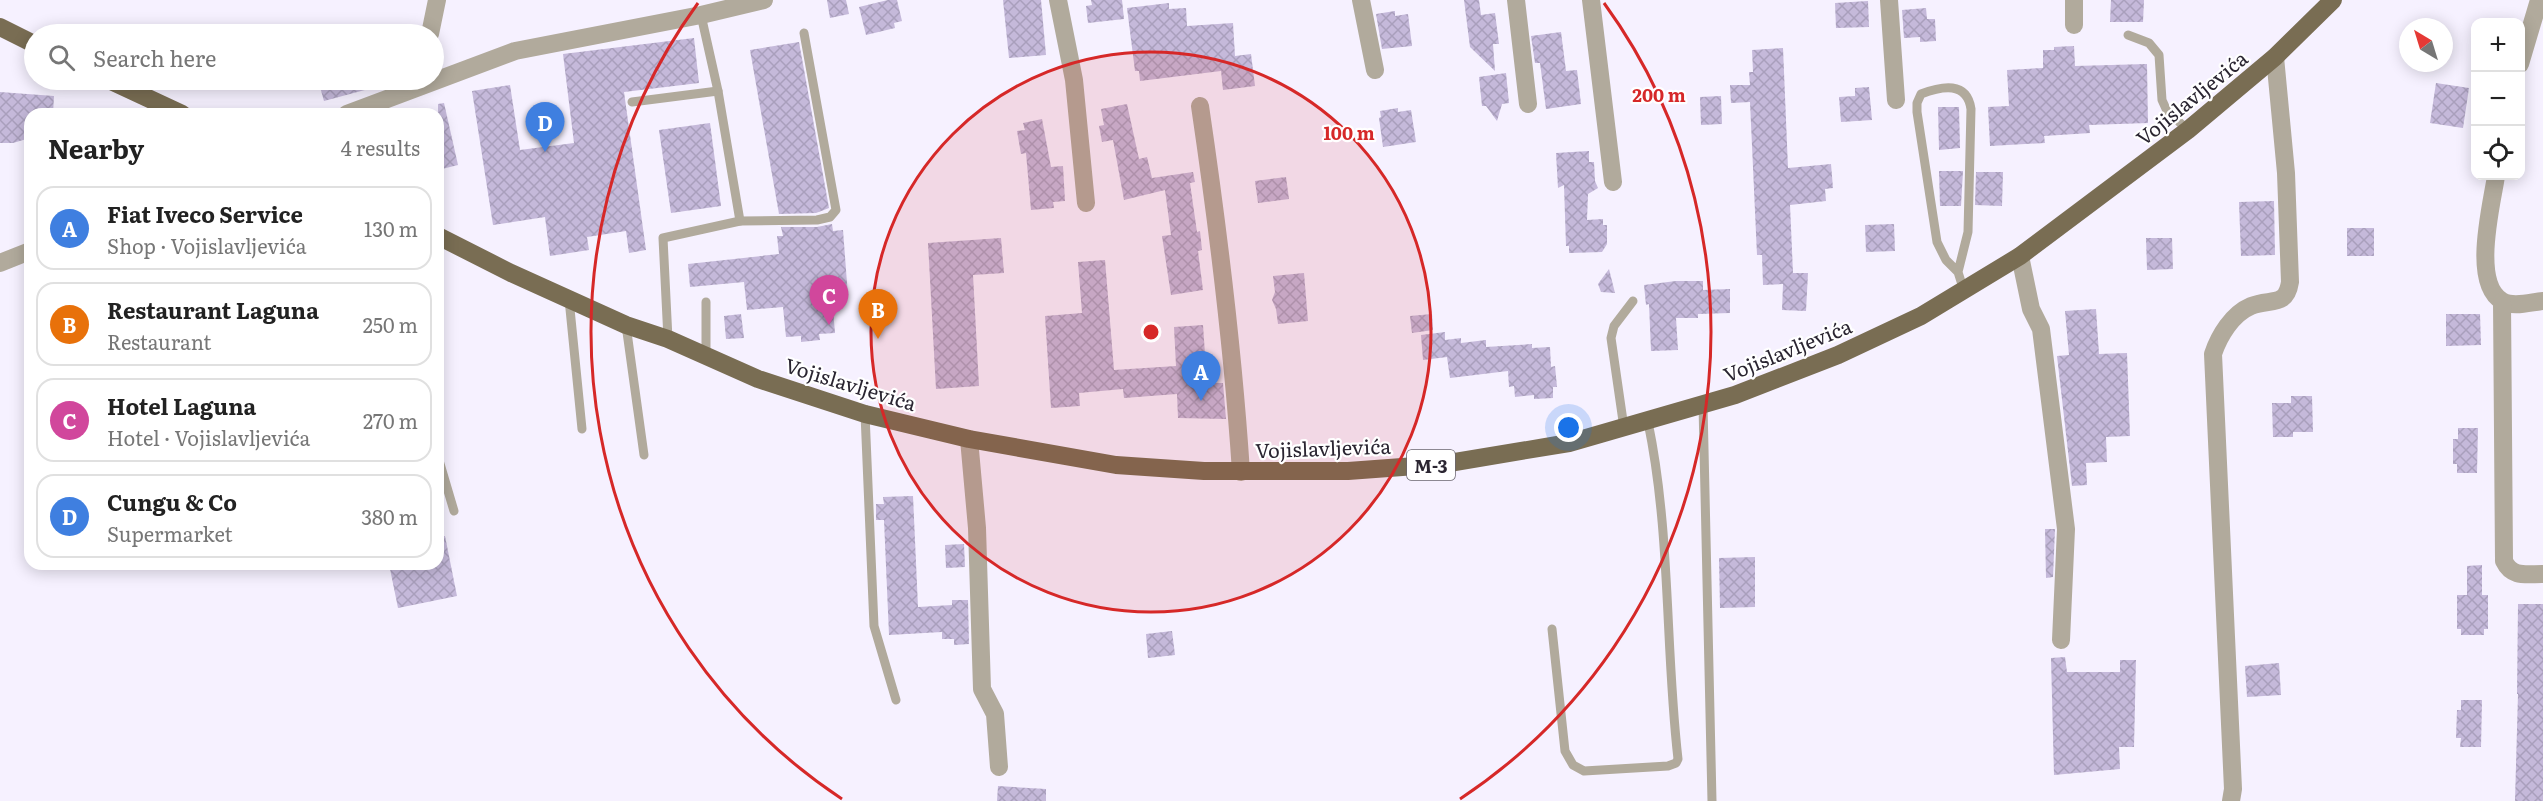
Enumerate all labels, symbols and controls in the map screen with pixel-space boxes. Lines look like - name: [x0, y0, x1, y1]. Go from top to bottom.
- north arrow: [2399, 18, 2453, 72]
- map controls: [2471, 18, 2525, 180]
- button: +: [2471, 18, 2525, 72]
- search box: [24, 24, 444, 90]
- icon: search: [45, 41, 78, 74]
- text: Search here: [93, 41, 216, 74]
- street label: Vojislavljevića: [2129, 42, 2253, 151]
- button: −: [2471, 72, 2525, 126]
- text: 200 m: [1632, 81, 1686, 108]
- pin: D: [526, 102, 564, 152]
- text: 100 m: [1323, 119, 1375, 146]
- button: locate: [2471, 126, 2525, 180]
- text: Nearby: [48, 128, 144, 167]
- text: 4 results: [341, 132, 420, 162]
- text: Fiat Iveco Service: [107, 197, 303, 230]
- text: A: [62, 213, 77, 243]
- text: 130 m: [364, 213, 418, 243]
- text: Shop · Vojislavljevića: [107, 230, 307, 260]
- pin: C: [810, 276, 848, 325]
- pin: B: [858, 290, 898, 339]
- text: Restaurant Laguna: [107, 293, 319, 326]
- text: B: [63, 309, 76, 339]
- text: 250 m: [363, 309, 418, 339]
- street label: Vojislavljevića: [1718, 310, 1856, 388]
- centre of rings: [1141, 322, 1161, 342]
- text: Restaurant: [107, 326, 211, 356]
- street label: Vojislavljevića: [782, 349, 921, 417]
- pin: A: [1182, 352, 1220, 401]
- text: Hotel Laguna: [107, 389, 256, 422]
- text: C: [62, 405, 77, 435]
- text: 270 m: [363, 405, 418, 435]
- your location: [1554, 413, 1583, 442]
- text: Hotel · Vojislavljevića: [107, 422, 310, 452]
- street label: Vojislavljevića: [1255, 430, 1392, 464]
- road number: M-3: [1407, 450, 1455, 480]
- text: Cungu & Co: [107, 485, 237, 518]
- text: D: [62, 501, 77, 531]
- text: 380 m: [361, 501, 418, 531]
- text: Supermarket: [107, 518, 233, 548]

